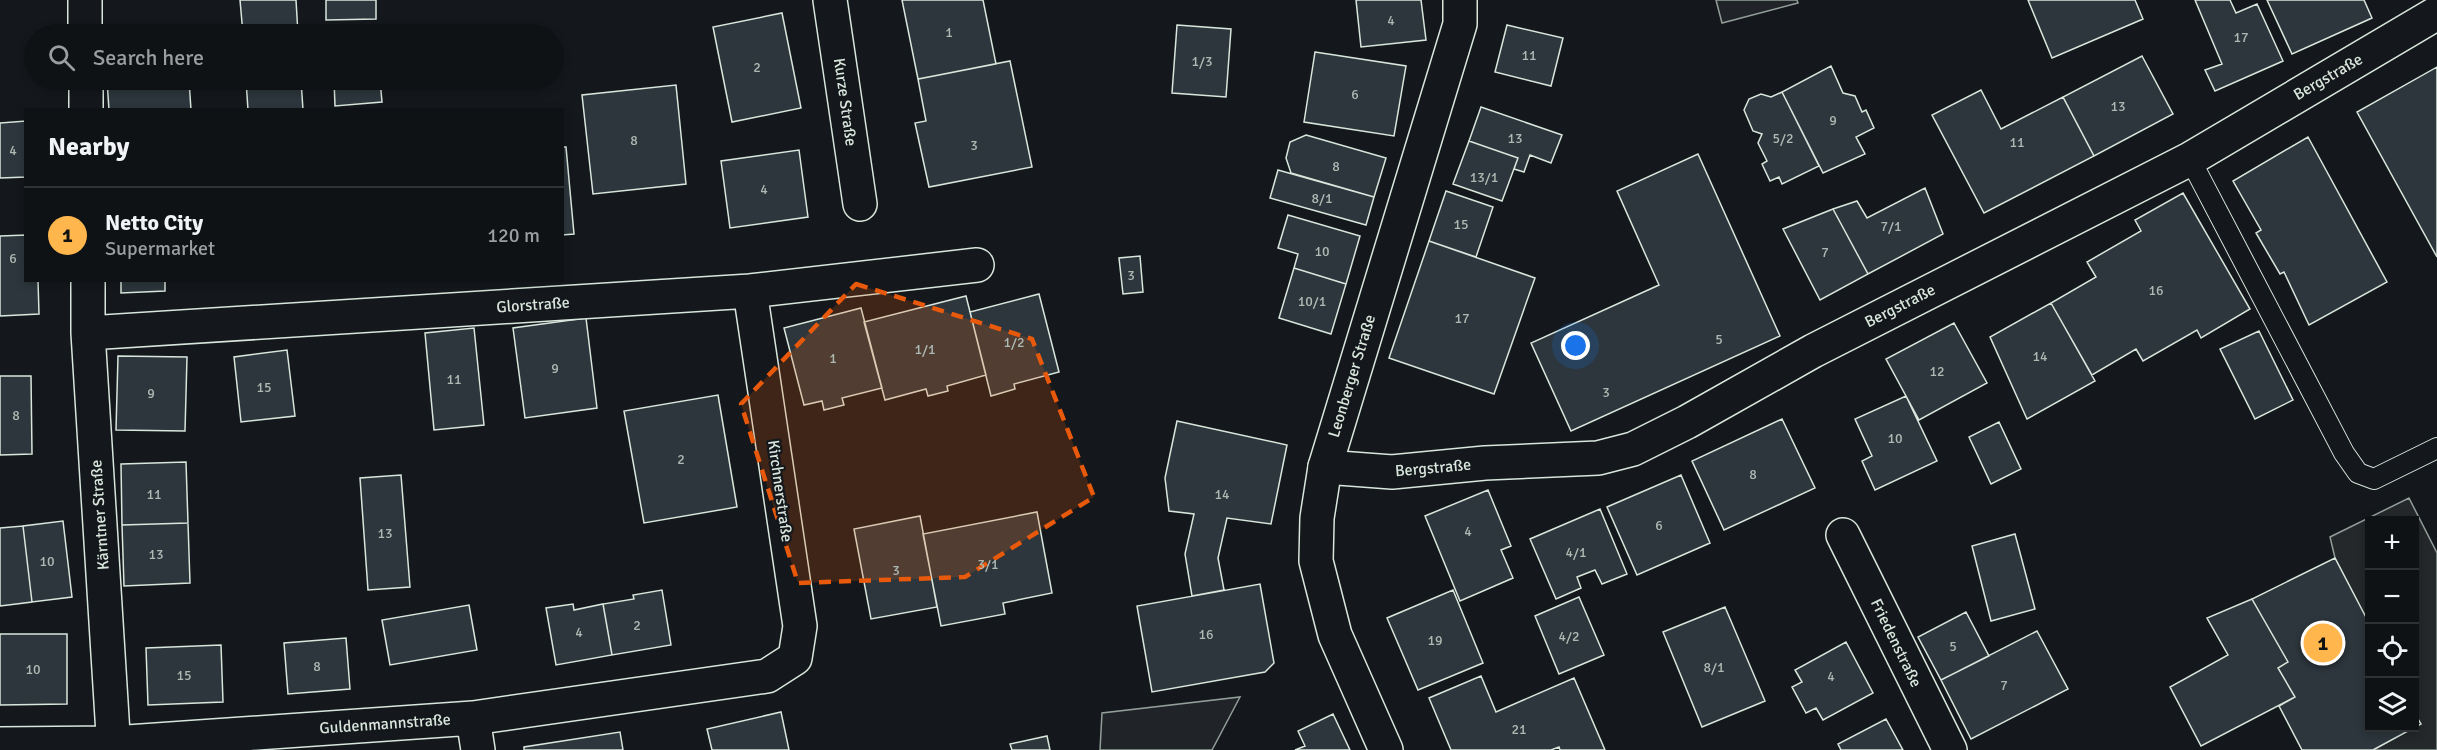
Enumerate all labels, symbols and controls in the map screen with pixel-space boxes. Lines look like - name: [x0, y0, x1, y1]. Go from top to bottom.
- house number: 4: [1387, 12, 1395, 29]
- search box: [24, 24, 564, 90]
- house number: 1: [945, 24, 953, 41]
- house number: 17: [2233, 29, 2249, 46]
- icon: search: [45, 41, 78, 74]
- text: Search here: [93, 44, 204, 71]
- house number: 11: [1521, 47, 1537, 64]
- street label: Bergstraße: [2290, 49, 2366, 105]
- house number: 1/3: [1191, 53, 1213, 70]
- street label: Kurze Straße: [829, 57, 861, 147]
- house number: 2: [753, 59, 761, 76]
- house number: 6: [1351, 86, 1359, 103]
- house number: 13: [2110, 98, 2126, 115]
- house number: 9: [1829, 112, 1837, 129]
- house number: 13: [1507, 130, 1523, 147]
- house number: 5/2: [1772, 130, 1794, 147]
- text: Nearby: [48, 131, 129, 163]
- house number: 8: [630, 132, 638, 149]
- house number: 11: [2009, 134, 2025, 151]
- house number: 3: [970, 137, 978, 154]
- house number: 4: [9, 142, 17, 159]
- house number: 8: [1332, 158, 1340, 175]
- house number: 13/1: [1470, 169, 1498, 186]
- house number: 4: [760, 181, 768, 198]
- house number: 8/1: [1311, 190, 1333, 207]
- text: Netto City: [105, 209, 203, 236]
- house number: 15: [1453, 216, 1469, 233]
- house number: 7/1: [1880, 218, 1902, 235]
- text: 1: [62, 223, 73, 248]
- text: 120 m: [487, 223, 540, 248]
- text: Supermarket: [105, 236, 215, 261]
- house number: 10: [1314, 243, 1330, 260]
- house number: 7: [1821, 244, 1829, 261]
- house number: 6: [9, 250, 17, 267]
- house number: 3: [1127, 267, 1135, 284]
- street label: Bergstraße: [1861, 280, 1939, 332]
- house number: 16: [2148, 282, 2164, 299]
- street label: Glorstraße: [496, 292, 570, 318]
- house number: 10/1: [1298, 293, 1326, 310]
- house number: 17: [1454, 310, 1470, 327]
- street label: Leonberger Straße: [1324, 312, 1380, 440]
- your location: [1561, 331, 1590, 360]
- house number: 5: [1715, 331, 1723, 348]
- house number: 1/2: [1003, 334, 1025, 351]
- house number: 1/1: [914, 341, 936, 358]
- house number: 14: [2032, 348, 2048, 365]
- house number: 1: [829, 350, 837, 367]
- house number: 9: [551, 360, 559, 377]
- house number: 12: [1929, 363, 1945, 380]
- house number: 11: [446, 371, 462, 388]
- house number: 15: [256, 379, 272, 396]
- house number: 3: [1602, 384, 1610, 401]
- house number: 9: [147, 385, 155, 402]
- house number: 8: [12, 407, 20, 424]
- house number: 10: [1887, 430, 1903, 447]
- street label: Kirchnerstraße: [763, 439, 797, 543]
- house number: 2: [677, 451, 685, 468]
- street label: Bergstraße: [1394, 455, 1472, 481]
- street label: Kärntner Straße: [86, 459, 114, 571]
- house number: 8: [1749, 466, 1757, 483]
- house number: 11: [146, 486, 162, 503]
- house number: 14: [1214, 486, 1230, 503]
- map controls: [2365, 516, 2419, 732]
- button: +: [2365, 516, 2419, 570]
- house number: 6: [1655, 517, 1663, 534]
- house number: 4: [1464, 523, 1472, 540]
- house number: 13: [377, 525, 393, 542]
- house number: 4/1: [1565, 544, 1587, 561]
- house number: 13: [148, 546, 164, 563]
- house number: 10: [39, 553, 55, 570]
- house number: 3/1: [977, 556, 999, 573]
- house number: 3: [892, 562, 900, 579]
- button: −: [2365, 570, 2419, 624]
- street label: Friedenstraße: [1866, 595, 1926, 691]
- house number: 2: [633, 617, 641, 634]
- pin: 1: [2304, 620, 2342, 666]
- house number: 4: [575, 624, 583, 641]
- button: locate: [2365, 624, 2419, 678]
- house number: 16: [1198, 626, 1214, 643]
- house number: 4/2: [1558, 628, 1580, 645]
- house number: 19: [1427, 632, 1443, 649]
- house number: 5: [1949, 638, 1957, 655]
- house number: 8: [313, 658, 321, 675]
- house number: 8/1: [1703, 659, 1725, 676]
- house number: 10: [25, 661, 41, 678]
- house number: 15: [176, 667, 192, 684]
- house number: 4: [1827, 668, 1835, 685]
- house number: 7: [2000, 677, 2008, 694]
- button: layers: [2365, 678, 2419, 732]
- street label: Guldenmannstraße: [319, 709, 451, 739]
- house number: 21: [1511, 721, 1527, 738]

